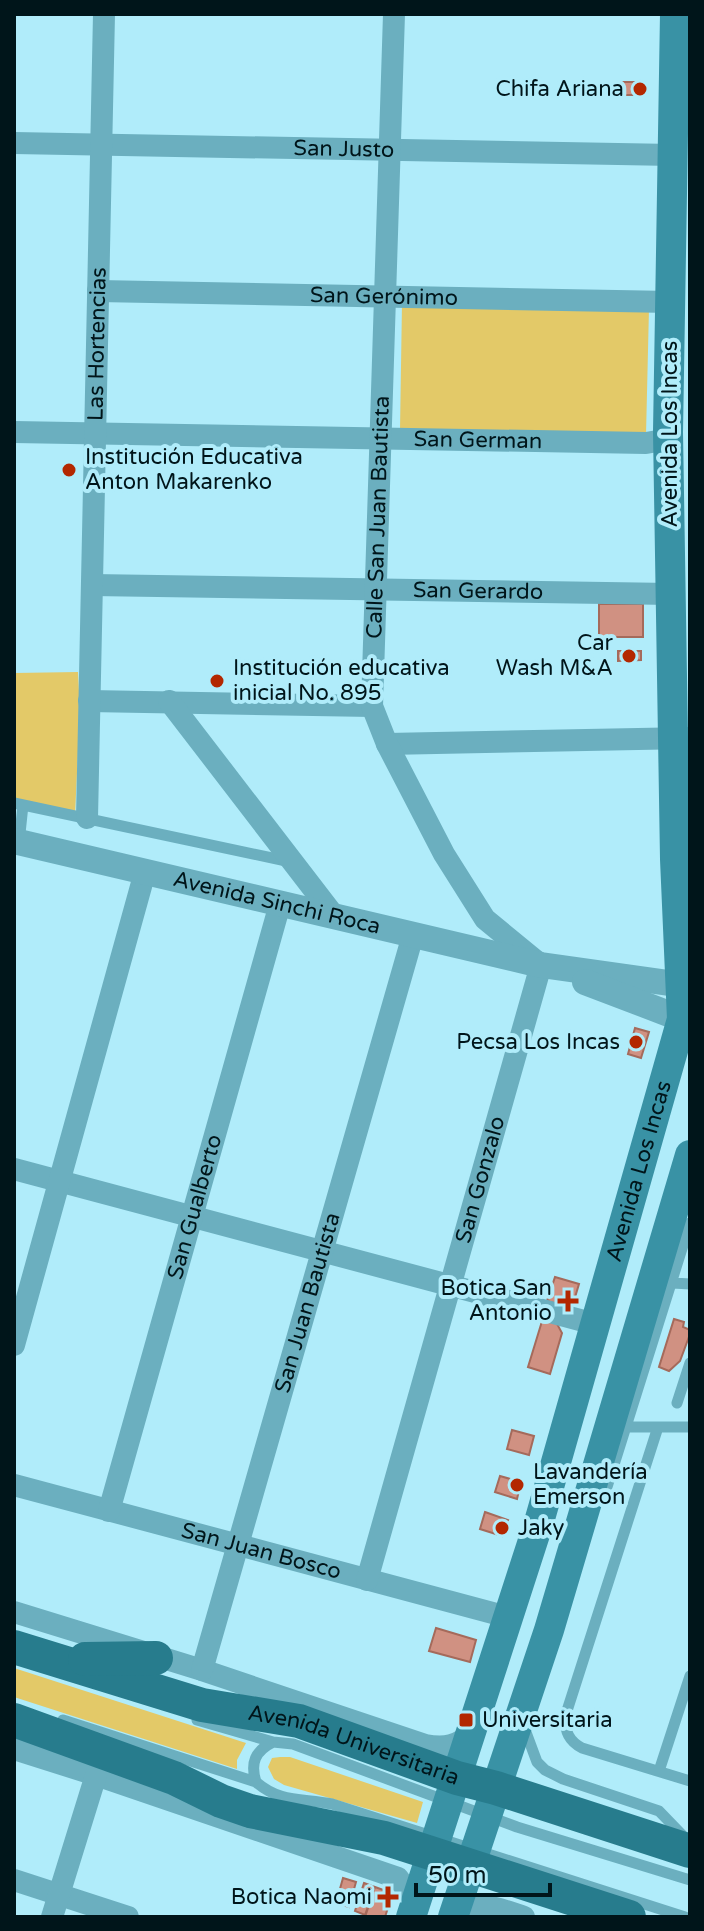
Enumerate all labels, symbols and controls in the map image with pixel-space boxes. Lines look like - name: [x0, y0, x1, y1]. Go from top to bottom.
- place label: Chifa Ariana: [495, 76, 624, 102]
- marker: Chifa Ariana: [631, 80, 649, 98]
- street label: San Justo: [293, 135, 395, 163]
- street label: Las Hortencias: [82, 267, 112, 421]
- street label: San Gerónimo: [310, 282, 458, 311]
- street label: Avenida Los Incas: [657, 341, 683, 527]
- street label: Calle San Juan Bautista: [361, 395, 395, 639]
- street label: San German: [413, 426, 542, 454]
- place label: Institución Educativa Anton Makarenko: [85, 444, 303, 495]
- marker: Institución Educativa Anton Makarenko: [60, 461, 78, 479]
- street label: San Gerardo: [413, 577, 543, 605]
- place label: Car Wash M&A: [496, 630, 614, 681]
- marker: Car Wash M&A: [620, 647, 638, 665]
- place label: Institución educativa inicial No. 895: [233, 655, 450, 706]
- marker: Institución educativa inicial No. 895: [208, 672, 226, 690]
- street label: Avenida Sinchi Roca: [171, 866, 383, 940]
- place label: Pecsa Los Incas: [456, 1029, 620, 1055]
- marker: Pecsa Los Incas: [627, 1033, 645, 1051]
- street label: Avenida Los Incas: [601, 1078, 677, 1265]
- street label: San Gonzalo: [450, 1113, 511, 1246]
- street label: San Gualberto: [162, 1131, 227, 1282]
- street label: San Juan Bautista: [269, 1210, 346, 1396]
- place label: Botica San Antonio: [441, 1275, 552, 1326]
- marker: Botica San Antonio: [559, 1292, 577, 1310]
- place label: Lavandería Emerson: [533, 1459, 648, 1510]
- marker: Lavandería Emerson: [508, 1476, 526, 1494]
- place label: Jaky: [518, 1515, 565, 1541]
- street label: San Juan Bosco: [179, 1517, 344, 1585]
- marker: Jaky: [493, 1519, 511, 1537]
- street label: Avenida Universitaria: [246, 1700, 463, 1791]
- place label: Universitaria: [482, 1707, 613, 1733]
- marker: Universitaria: [457, 1711, 475, 1729]
- scale bar: [416, 1847, 550, 1897]
- text: 50 m: [428, 1861, 486, 1890]
- place label: Botica Naomi: [231, 1884, 372, 1910]
- marker: Botica Naomi: [379, 1888, 397, 1906]

